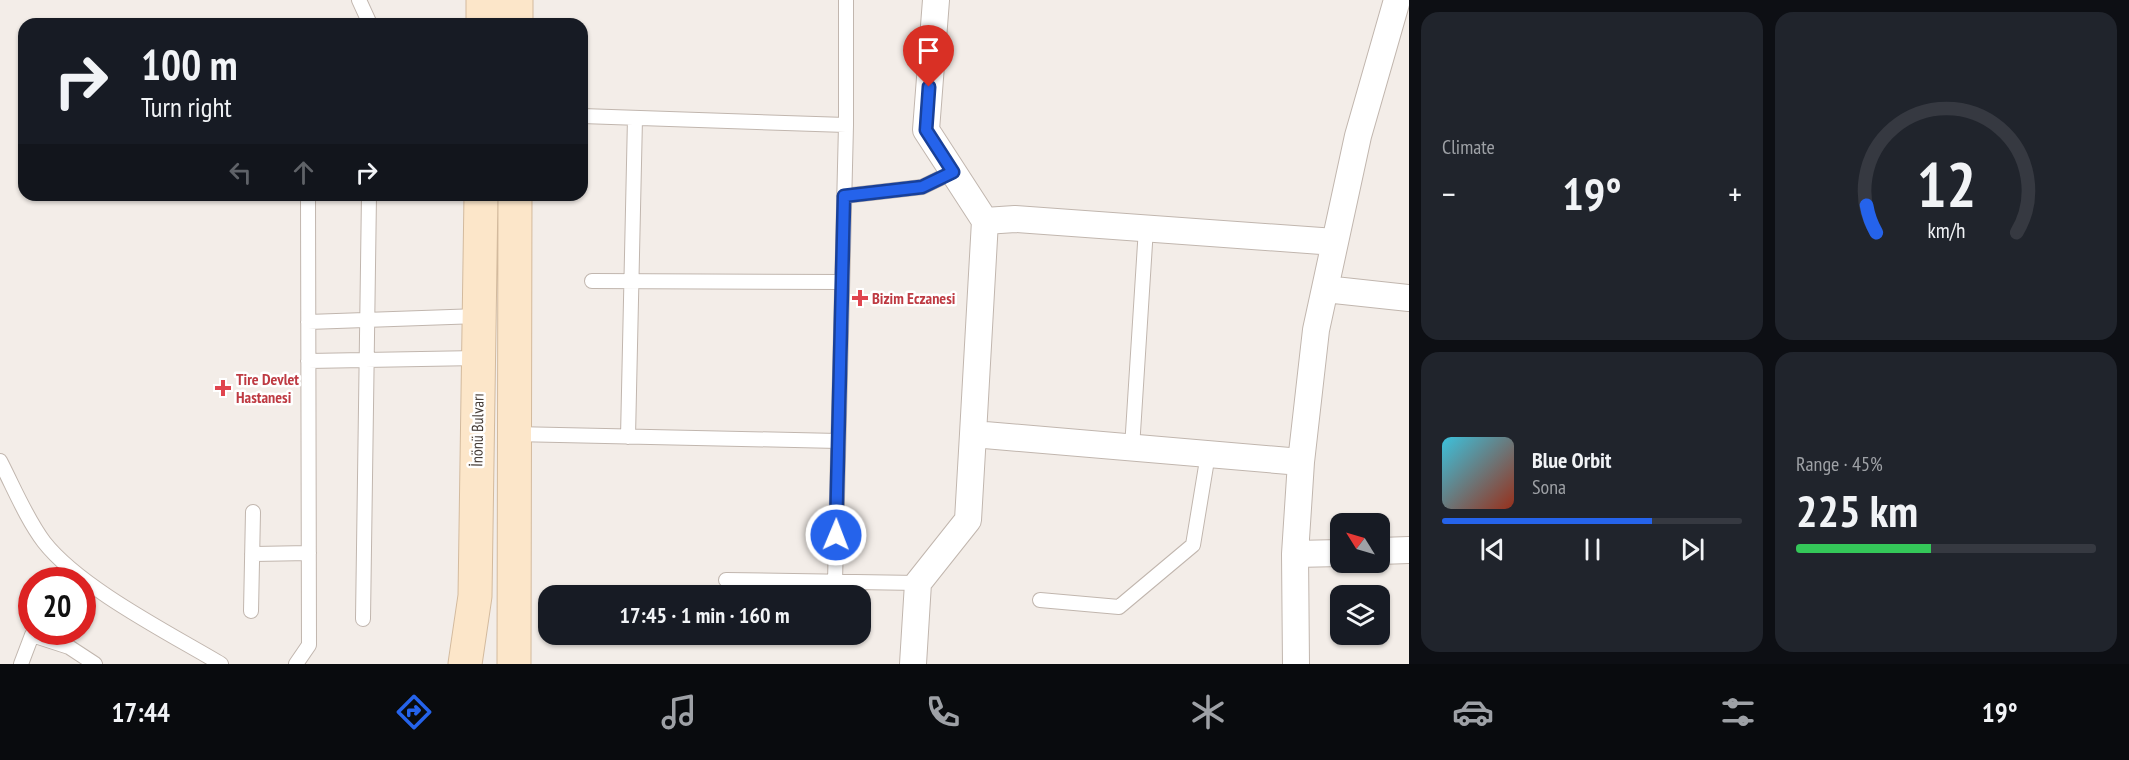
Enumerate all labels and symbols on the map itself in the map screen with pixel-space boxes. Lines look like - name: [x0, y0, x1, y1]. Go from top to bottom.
- pin: [903, 25, 954, 87]
- place label: Bizim Eczanesi: [872, 288, 956, 308]
- marker: Bizim Eczanesi: [853, 291, 867, 305]
- place label: Tire Devlet Hastanesi: [236, 369, 299, 407]
- marker: Tire Devlet Hastanesi: [214, 379, 232, 397]
- street label: İnönü Bulvarı: [466, 393, 488, 467]
- position arrow: [804, 503, 868, 567]
- north arrow: [1330, 513, 1390, 573]
- speed limit sign: 20: [18, 567, 96, 645]

